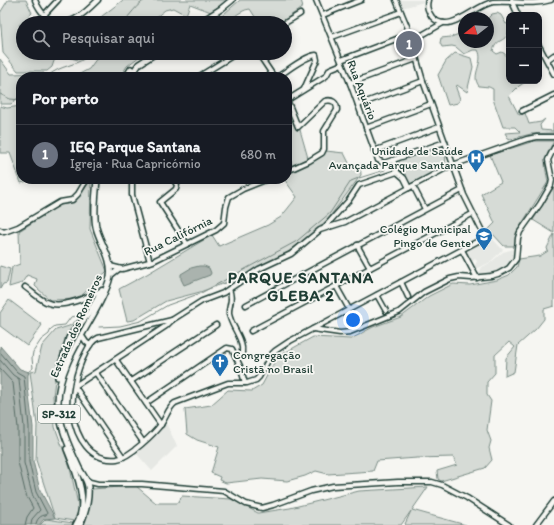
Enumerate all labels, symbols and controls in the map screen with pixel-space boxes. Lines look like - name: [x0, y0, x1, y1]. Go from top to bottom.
- north arrow: [458, 12, 494, 48]
- map controls: [506, 12, 542, 84]
- button: +: [506, 12, 542, 48]
- search box: [16, 16, 292, 60]
- icon: search: [30, 27, 52, 49]
- text: Pesquisar aqui: [62, 29, 155, 47]
- pin: 1: [396, 29, 422, 59]
- button: −: [506, 48, 542, 84]
- street label: Rua Aquário: [344, 58, 380, 122]
- text: Por perto: [32, 88, 99, 108]
- text: IEQ Parque Santana: [70, 138, 201, 156]
- place label: Unidade de Saúde Avançada Parque Santana: [329, 144, 464, 172]
- text: 1: [42, 147, 48, 162]
- text: 680 m: [240, 147, 276, 162]
- hospital icon: Unidade de Saúde Avançada Parque Santana: [466, 148, 486, 173]
- text: Igreja · Rua Capricórnio: [70, 156, 201, 171]
- street label: Rua Califórnia: [141, 213, 215, 259]
- place label: Colégio Municipal Pingo de Gente: [380, 222, 472, 250]
- school or university icon: Colégio Municipal Pingo de Gente: [474, 226, 494, 251]
- district label: PARQUE SANTANA GLEBA 2: [228, 268, 374, 305]
- street label: Estrada dos Romeiros: [47, 272, 105, 380]
- your location: [343, 310, 363, 330]
- place label: Congregação Cristã no Brasil: [233, 348, 314, 376]
- church icon: Congregação Cristã no Brasil: [210, 352, 230, 377]
- road number: SP-312: [38, 405, 80, 423]

